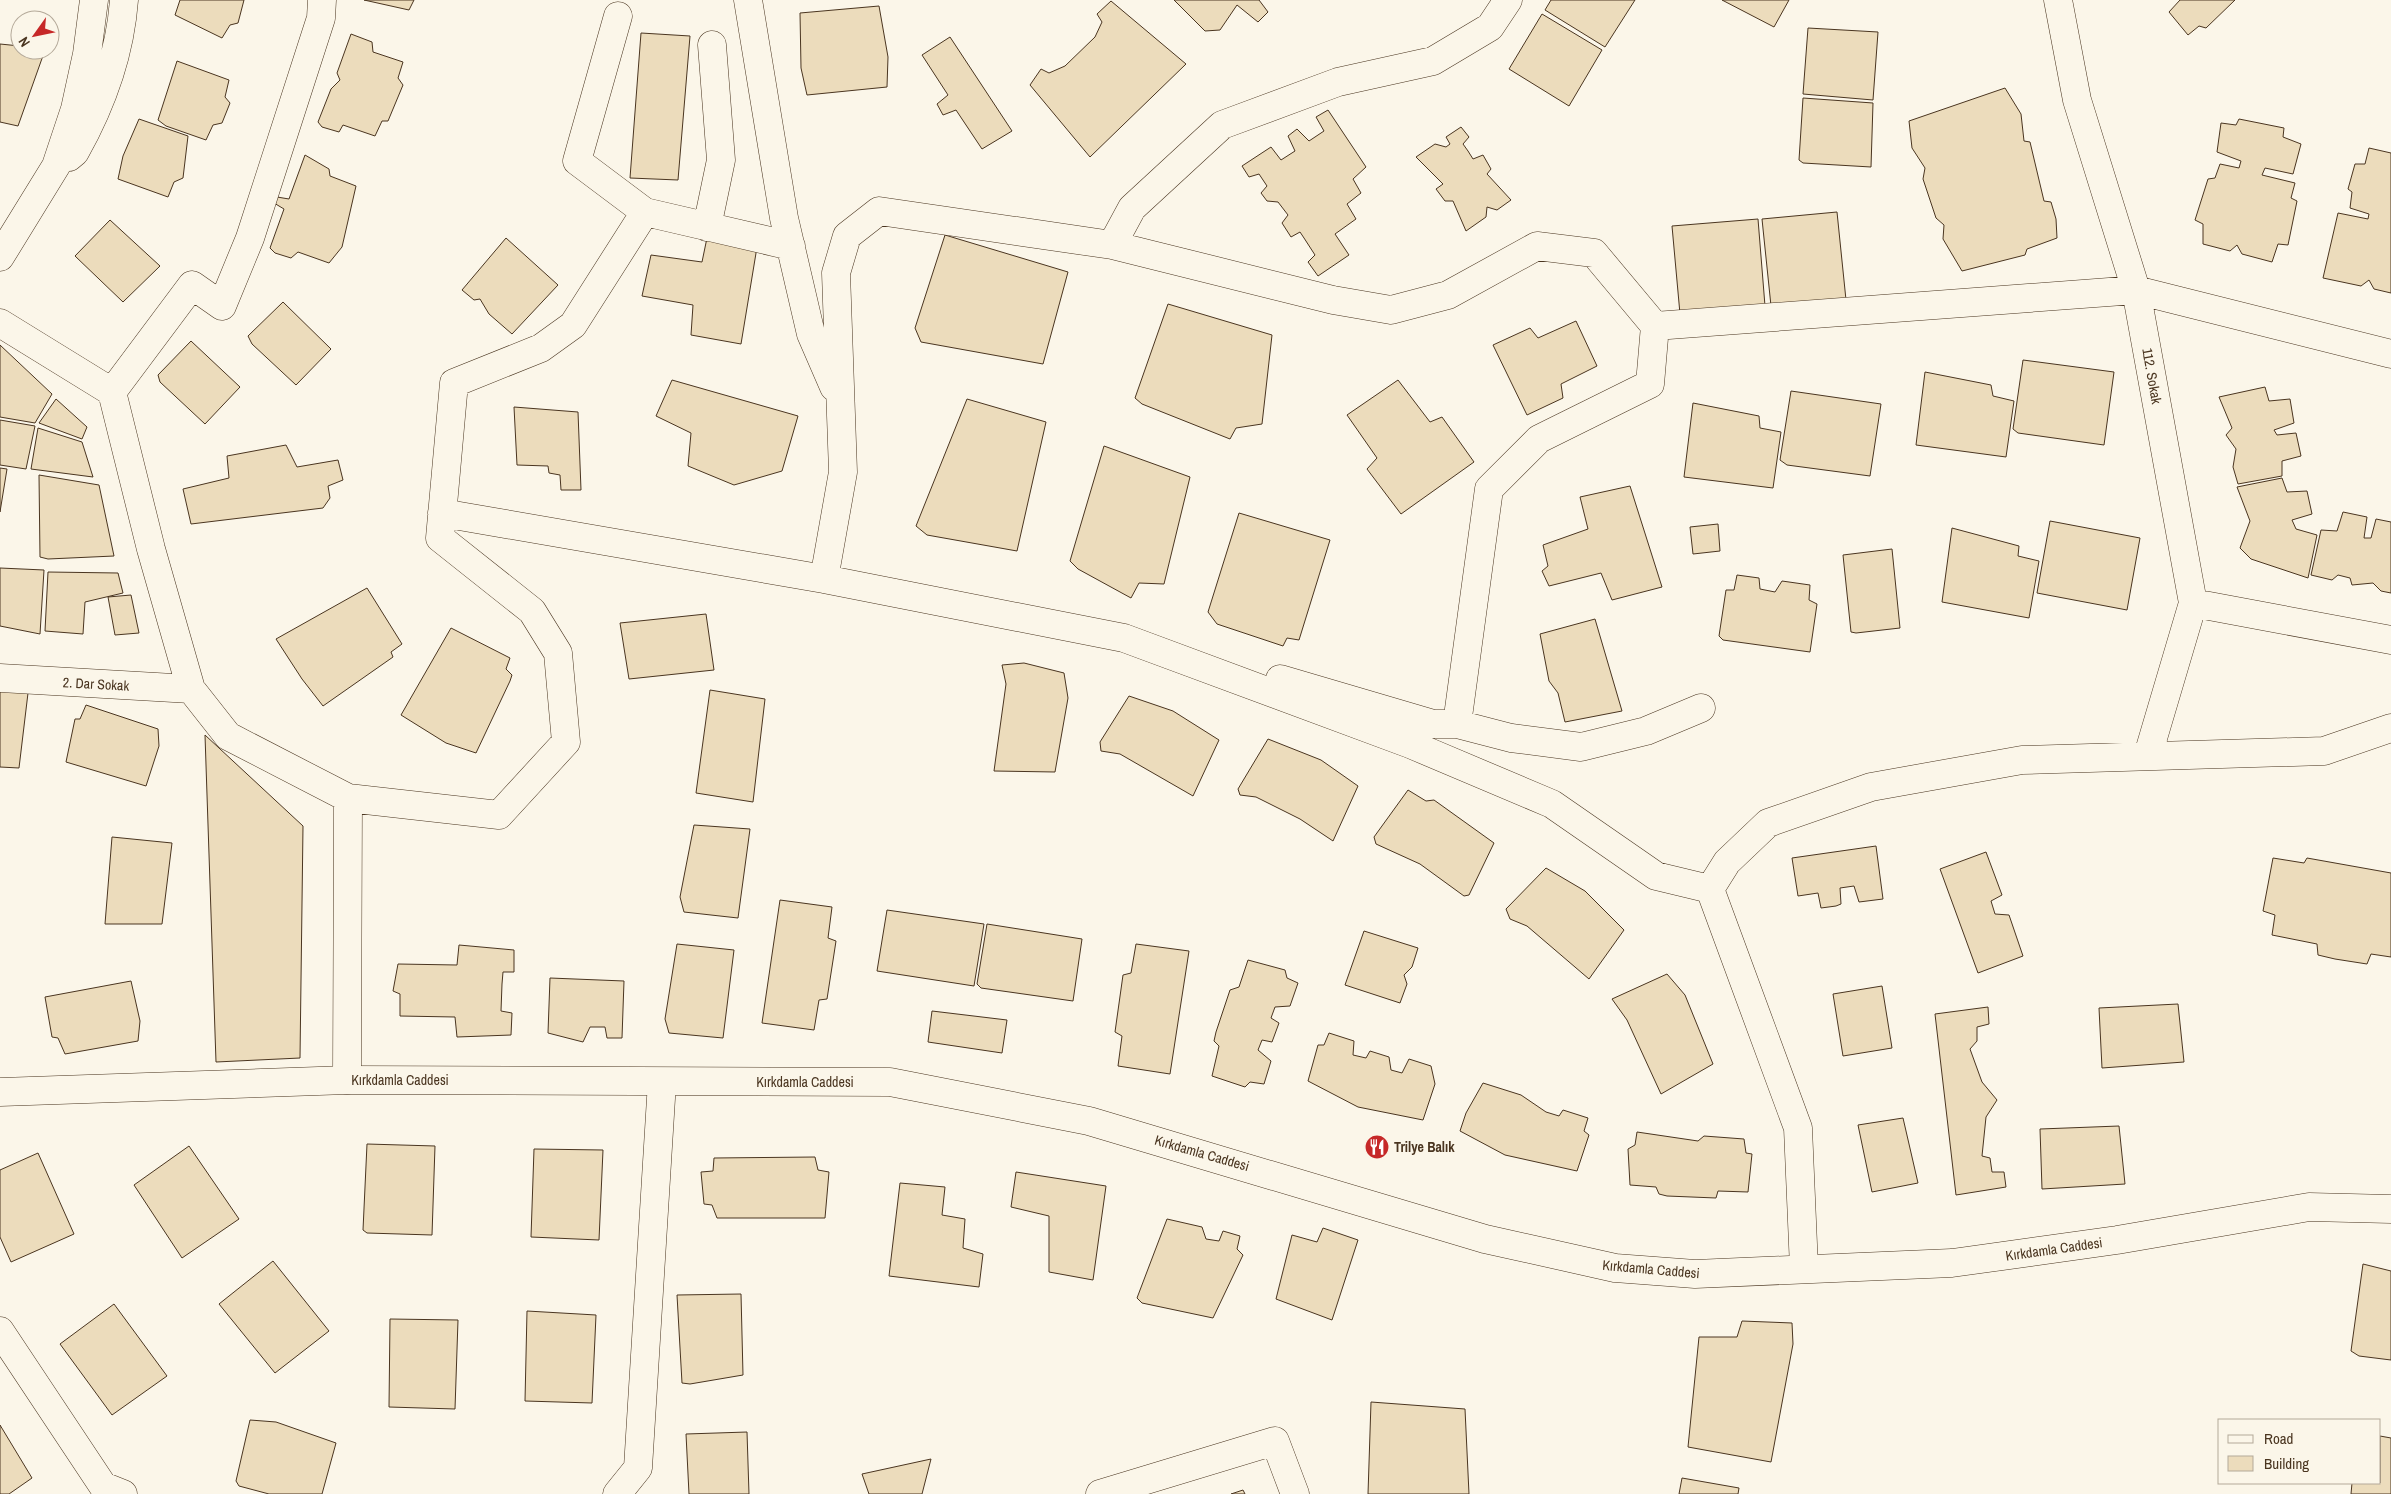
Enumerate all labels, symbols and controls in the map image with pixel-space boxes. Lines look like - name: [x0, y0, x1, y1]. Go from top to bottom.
- north arrow: [10, 10, 60, 60]
- text: N: [14, 34, 34, 50]
- street label: 112. Sokak: [2138, 347, 2166, 406]
- street label: 2. Dar Sokak: [62, 673, 130, 695]
- street label: Kırkdamla Caddesi: [351, 1071, 449, 1089]
- street label: Kırkdamla Caddesi: [756, 1073, 854, 1091]
- street label: Kırkdamla Caddesi: [1153, 1131, 1251, 1175]
- restaurant icon: Trilye Balık: [1364, 1134, 1390, 1160]
- place label: Trilye Balık: [1394, 1138, 1455, 1156]
- street label: Kırkdamla Caddesi: [2004, 1233, 2104, 1265]
- street label: Kırkdamla Caddesi: [1602, 1256, 1700, 1282]
- legend: [2218, 1419, 2381, 1484]
- text: Road: [2264, 1428, 2293, 1449]
- text: Building: [2264, 1453, 2309, 1474]

